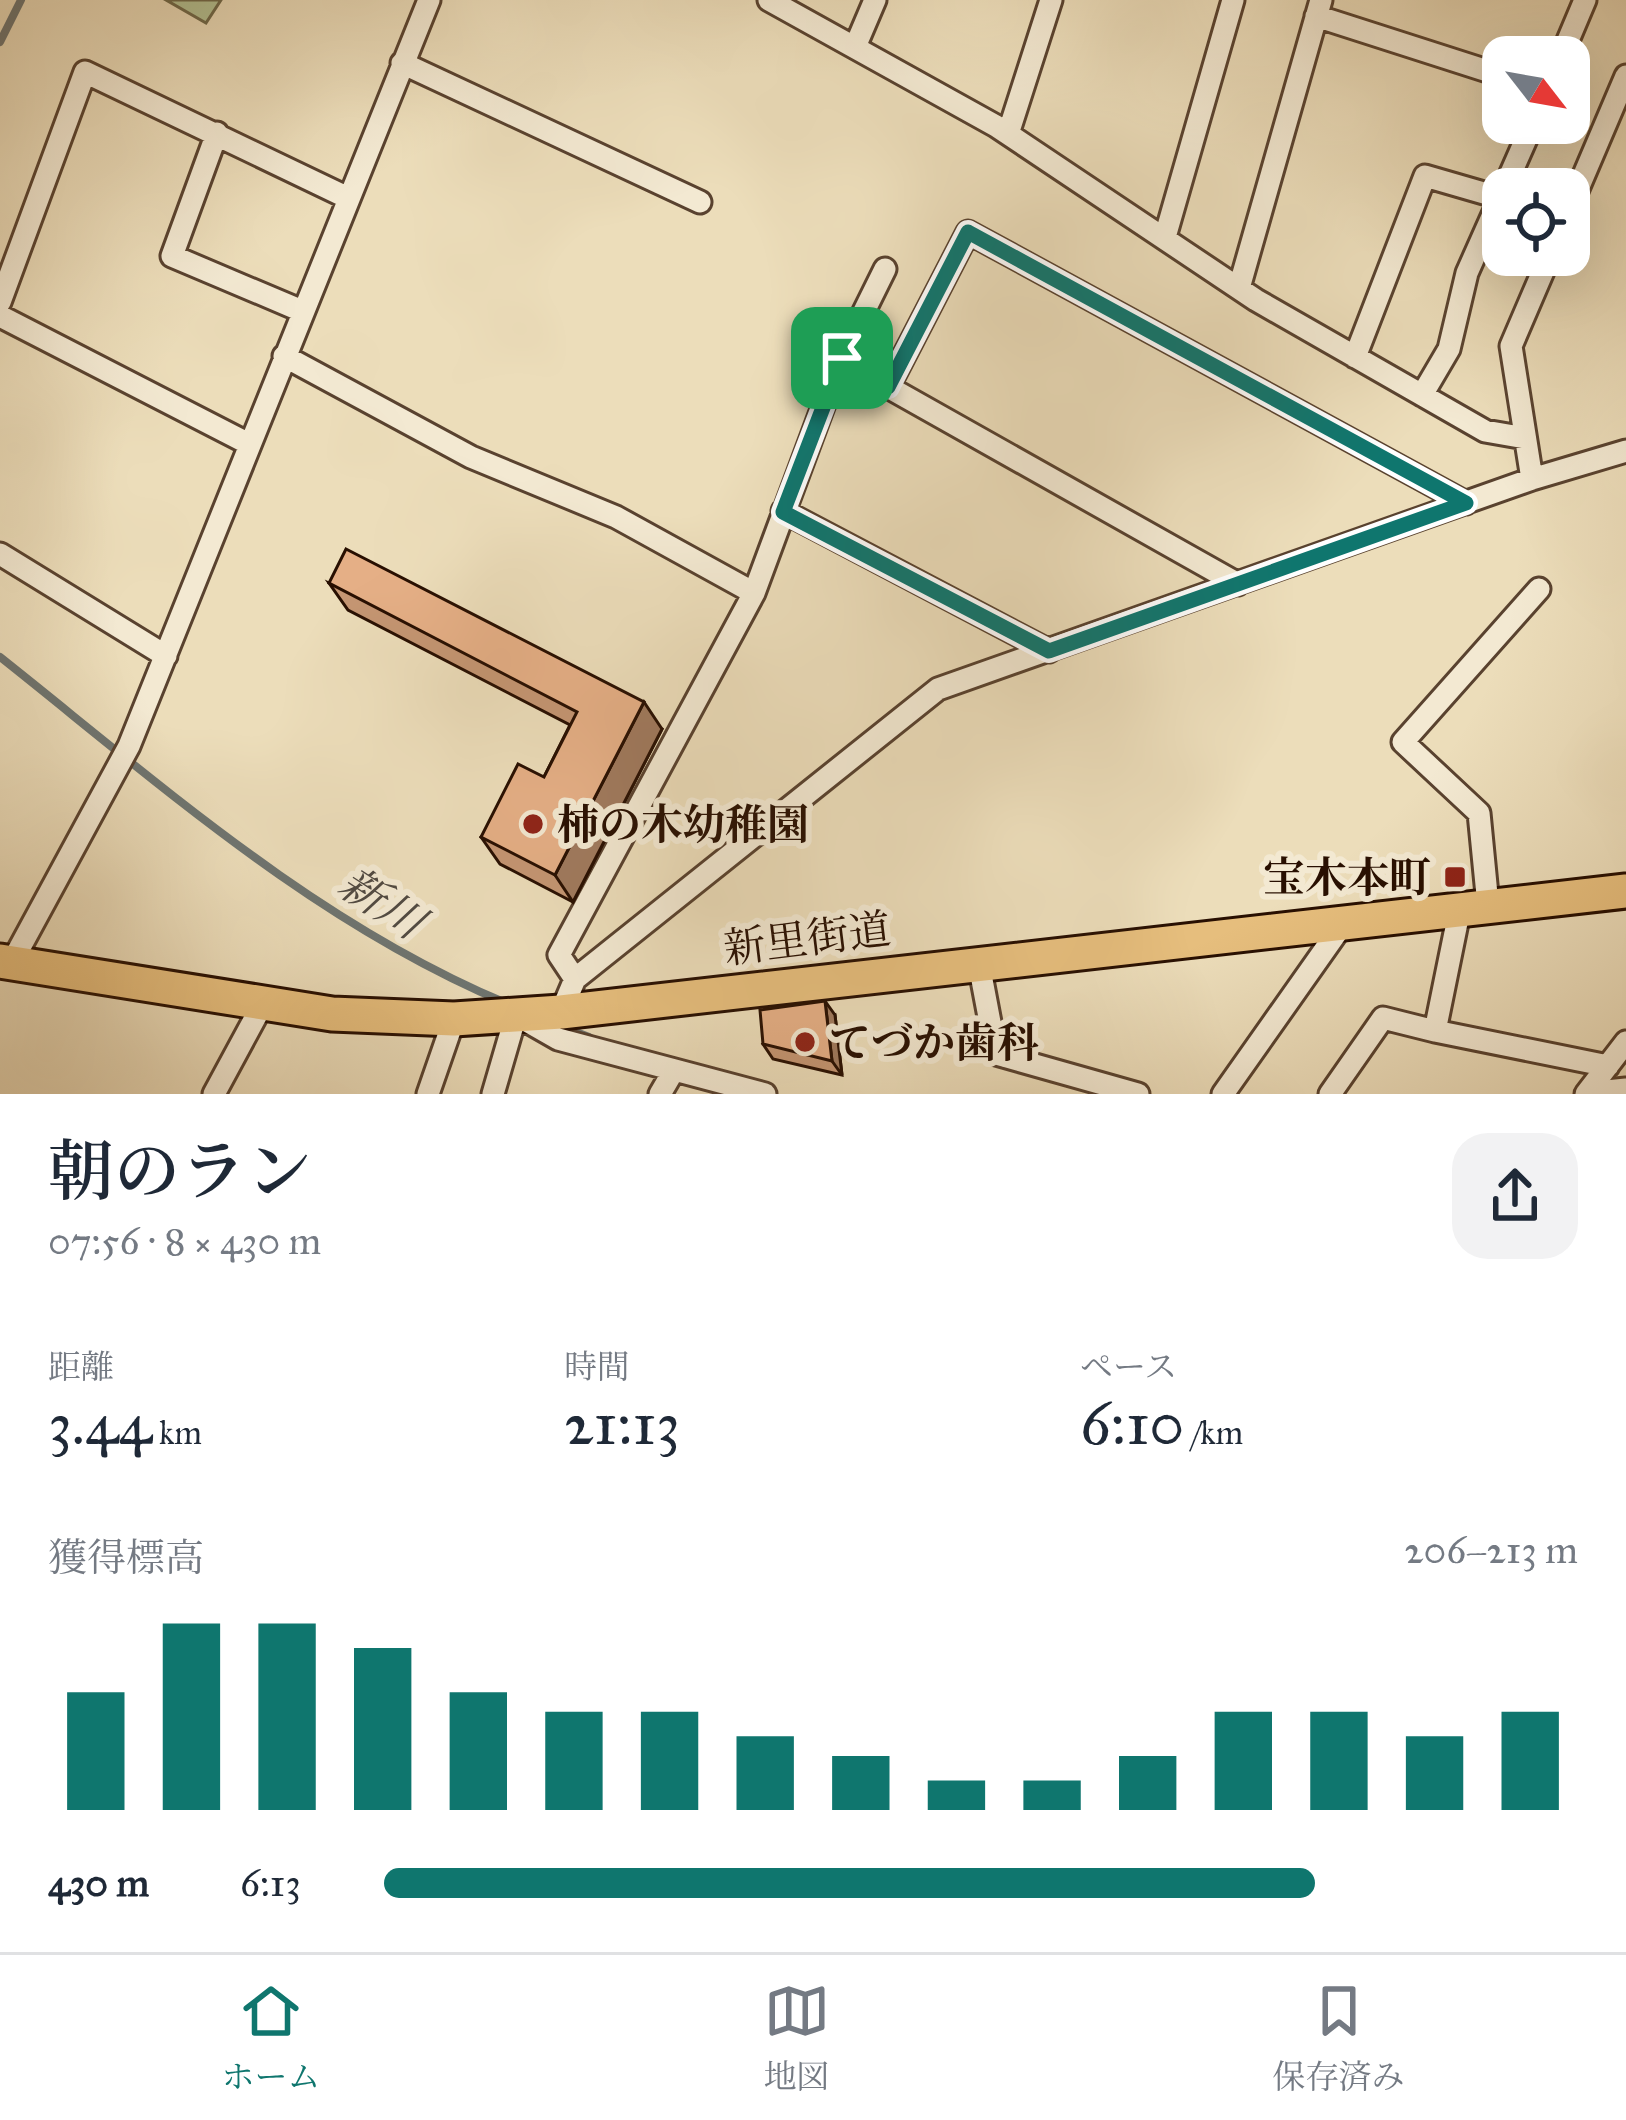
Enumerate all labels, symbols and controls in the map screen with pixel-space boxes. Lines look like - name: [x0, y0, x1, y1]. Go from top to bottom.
- north arrow: [1482, 36, 1590, 144]
- map controls: [1482, 36, 1590, 276]
- button: locate: [1482, 168, 1590, 276]
- pin: [791, 307, 893, 409]
- icon: arrive: [809, 325, 875, 391]
- place label: 柿の木幼稚園: [557, 799, 809, 851]
- marker: 柿の木幼稚園: [520, 811, 546, 837]
- place label: 宝木本町: [1263, 852, 1431, 904]
- water label: 新川: [329, 855, 439, 953]
- marker: 宝木本町: [1442, 864, 1468, 890]
- street label: 新里街道: [721, 903, 894, 975]
- place label: てづか歯科: [829, 1017, 1039, 1069]
- marker: てづか歯科: [792, 1029, 818, 1055]
- text: 朝のラン: [48, 1131, 312, 1212]
- button: share: [1452, 1133, 1578, 1259]
- text: 07:56 · 8 × 430 m: [48, 1217, 321, 1265]
- text: 距離: [48, 1347, 114, 1387]
- text: 時間: [564, 1347, 630, 1387]
- text: ペース: [1080, 1347, 1177, 1387]
- text: 3.44: [48, 1387, 152, 1460]
- text: 21:13: [564, 1387, 680, 1460]
- text: 6:10: [1080, 1387, 1184, 1460]
- text: km: [152, 1413, 202, 1453]
- text: /km: [1184, 1413, 1243, 1453]
- text: 206–213 m: [1404, 1526, 1578, 1574]
- text: 獲得標高: [48, 1534, 204, 1582]
- text: 430 m: [48, 1859, 149, 1907]
- text: 6:13: [240, 1859, 301, 1907]
- tab: ホーム: [222, 1978, 321, 2097]
- tab: 地図: [764, 1978, 830, 2097]
- tab: 保存済み: [1273, 1978, 1405, 2097]

